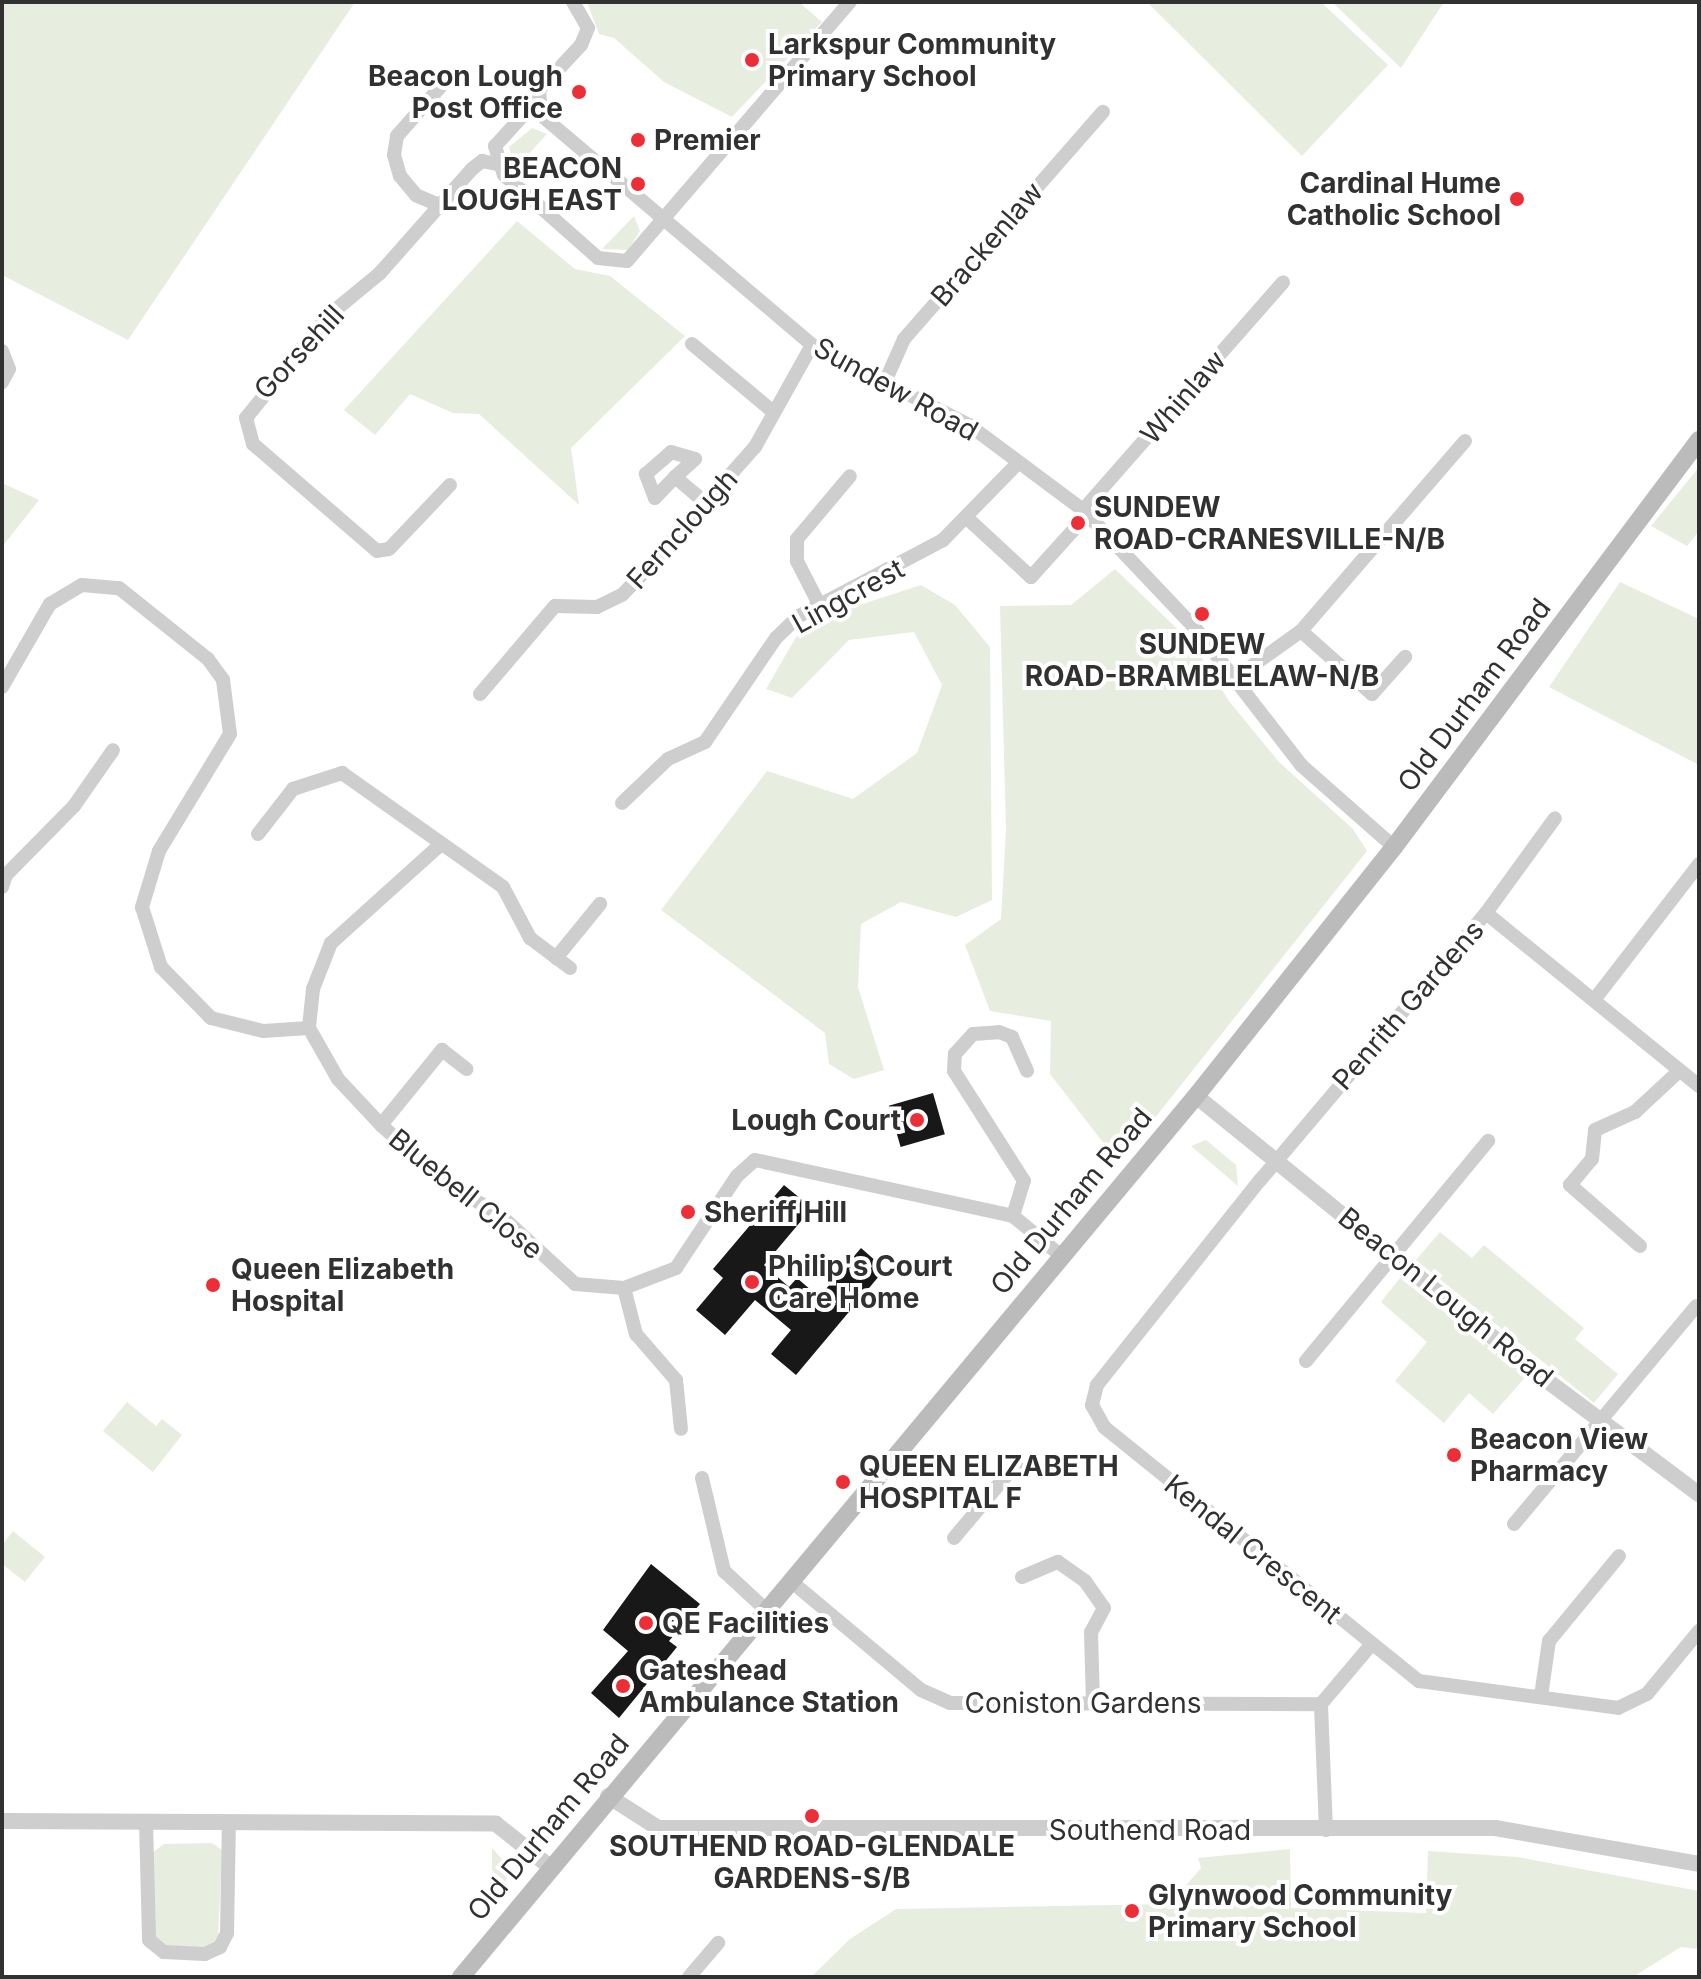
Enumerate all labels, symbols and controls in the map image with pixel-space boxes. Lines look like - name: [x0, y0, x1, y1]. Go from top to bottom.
- place label: Larkspur Community Primary School: [768, 27, 1056, 93]
- marker: Larkspur Community Primary School: [743, 51, 761, 69]
- place label: Beacon Lough Post Office: [368, 59, 563, 125]
- marker: Beacon Lough Post Office: [570, 83, 588, 101]
- place label: Premier: [654, 123, 761, 157]
- marker: Premier: [629, 131, 647, 149]
- place label: BEACON LOUGH EAST: [442, 151, 622, 217]
- place label: Cardinal Hume Catholic School: [1287, 166, 1501, 232]
- marker: BEACON LOUGH EAST: [629, 175, 647, 193]
- street label: Brackenlaw: [924, 175, 1050, 313]
- marker: Cardinal Hume Catholic School: [1508, 190, 1526, 208]
- street label: Gorsehill: [247, 298, 351, 406]
- street label: Sundew Road: [808, 330, 984, 448]
- street label: Whinlaw: [1133, 343, 1233, 451]
- street label: Fernclough: [620, 462, 744, 596]
- place label: SUNDEW ROAD-CRANESVILLE-N/B: [1094, 490, 1445, 556]
- marker: SUNDEW ROAD-CRANESVILLE-N/B: [1069, 514, 1087, 532]
- street label: Lingcrest: [786, 552, 910, 640]
- street label: Old Durham Road: [1390, 592, 1558, 798]
- marker: SUNDEW ROAD-BRAMBLELAW-N/B: [1193, 605, 1211, 623]
- place label: SUNDEW ROAD-BRAMBLELAW-N/B: [1025, 627, 1379, 693]
- street label: Penrith Gardens: [1325, 913, 1491, 1097]
- street label: Old Durham Road: [983, 1101, 1159, 1301]
- place label: Lough Court: [731, 1103, 901, 1137]
- marker: Lough Court: [908, 1111, 926, 1129]
- street label: Bluebell Close: [382, 1122, 550, 1266]
- place label: Sheriff Hill: [704, 1195, 847, 1229]
- street label: Beacon Lough Road: [1332, 1200, 1560, 1394]
- marker: Sheriff Hill: [679, 1203, 697, 1221]
- place label: Philip's Court Care Home: [768, 1249, 953, 1315]
- place label: Queen Elizabeth Hospital: [231, 1252, 454, 1318]
- marker: Philip's Court Care Home: [743, 1273, 761, 1291]
- marker: Queen Elizabeth Hospital: [202, 1274, 224, 1296]
- place label: Beacon View Pharmacy: [1470, 1422, 1648, 1488]
- marker: Beacon View Pharmacy: [1445, 1446, 1463, 1464]
- place label: QUEEN ELIZABETH HOSPITAL F: [859, 1449, 1119, 1515]
- street label: Kendal Crescent: [1158, 1467, 1348, 1631]
- marker: QUEEN ELIZABETH HOSPITAL F: [834, 1473, 852, 1491]
- place label: QE Facilities: [662, 1606, 829, 1640]
- marker: QE Facilities: [637, 1614, 655, 1632]
- place label: Gateshead Ambulance Station: [639, 1653, 899, 1719]
- marker: Gateshead Ambulance Station: [614, 1677, 632, 1695]
- street label: Coniston Gardens: [965, 1686, 1201, 1720]
- street label: Old Durham Road: [460, 1727, 636, 1927]
- marker: SOUTHEND ROAD-GLENDALE GARDENS-S/B: [803, 1807, 821, 1825]
- street label: Southend Road: [1049, 1813, 1251, 1847]
- place label: SOUTHEND ROAD-GLENDALE GARDENS-S/B: [609, 1829, 1015, 1895]
- place label: Glynwood Community Primary School: [1148, 1878, 1452, 1944]
- marker: Glynwood Community Primary School: [1123, 1902, 1141, 1920]

